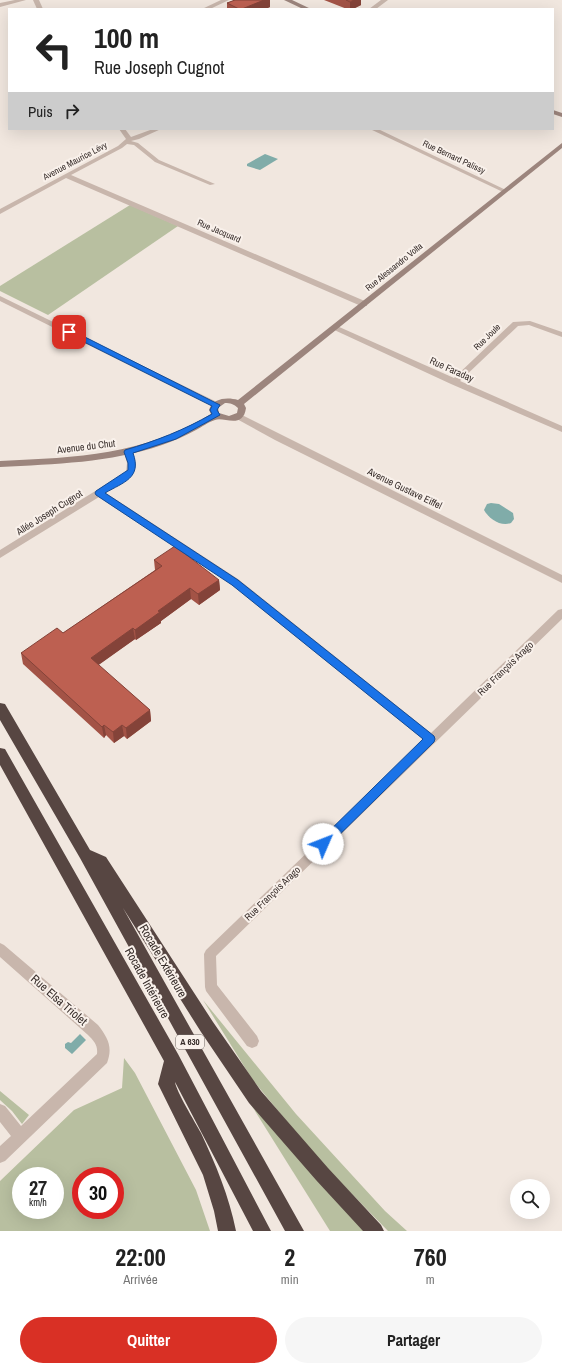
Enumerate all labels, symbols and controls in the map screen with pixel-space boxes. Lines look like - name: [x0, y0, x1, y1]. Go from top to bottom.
- text: 100 m: [94, 19, 159, 57]
- icon: left: [28, 24, 80, 76]
- text: Rue Joseph Cugnot: [94, 55, 224, 80]
- icon: right: [61, 100, 83, 122]
- text: Puis: [28, 101, 53, 122]
- street label: Rue Bernard Palissy: [421, 137, 487, 177]
- street label: Avenue Maurice Lévy: [40, 139, 110, 183]
- street label: Rue Jacquard: [196, 216, 242, 246]
- street label: Rue Alessandro Volta: [363, 240, 425, 294]
- pin: [52, 315, 86, 349]
- icon: arrive: [58, 321, 80, 343]
- street label: Rue Joule: [471, 321, 503, 353]
- street label: Rue Faraday: [428, 354, 477, 385]
- street label: Avenue du Chut: [55, 436, 117, 457]
- street label: Avenue Gustave Eiffel: [364, 464, 444, 512]
- street label: Allée Joseph Cugnot: [13, 486, 85, 539]
- street label: Rue François Arago: [475, 638, 536, 698]
- position arrow: [302, 823, 344, 865]
- street label: Rue François Arago: [242, 863, 303, 923]
- street label: Rocade Extérieure: [136, 921, 190, 1001]
- street label: Rocade Intérieure: [121, 945, 173, 1021]
- street label: Rue Elsa Triolet: [27, 971, 91, 1029]
- road number: A 630: [176, 1035, 204, 1049]
- speed limit sign: 30: [72, 1167, 124, 1219]
- text: 27: [29, 1174, 47, 1201]
- map controls: [510, 1179, 550, 1219]
- button: search: [510, 1179, 550, 1219]
- text: km/h: [29, 1196, 47, 1209]
- text: 22:00: [115, 1241, 166, 1273]
- text: 2: [284, 1241, 295, 1273]
- text: 760: [414, 1241, 447, 1273]
- text: Arrivée: [123, 1271, 158, 1288]
- text: min: [281, 1271, 299, 1288]
- text: m: [426, 1271, 435, 1288]
- button: Quitter: [20, 1317, 277, 1363]
- button: Partager: [285, 1317, 542, 1363]

